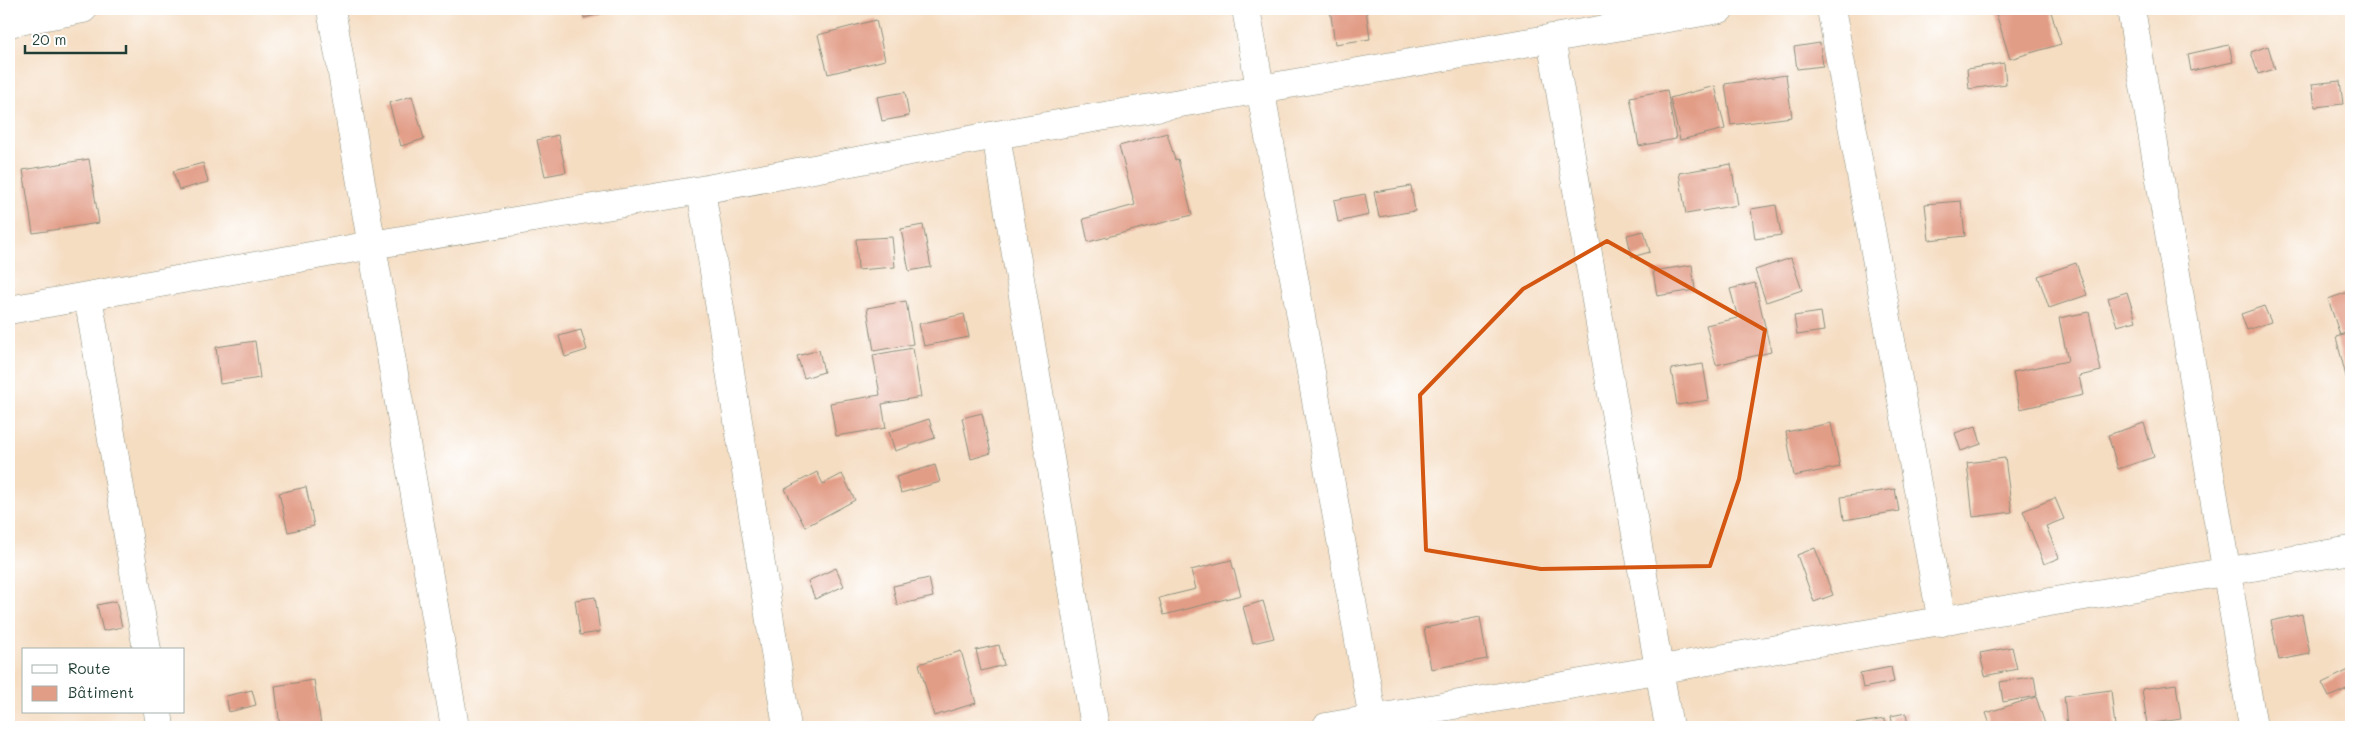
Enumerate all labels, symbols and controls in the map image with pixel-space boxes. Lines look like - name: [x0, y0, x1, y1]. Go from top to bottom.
- scale bar: [25, 22, 126, 54]
- text: 20 m: [32, 29, 66, 49]
- legend: [22, 648, 185, 714]
- text: Route: [68, 658, 111, 678]
- text: Bâtiment: [68, 682, 134, 702]

